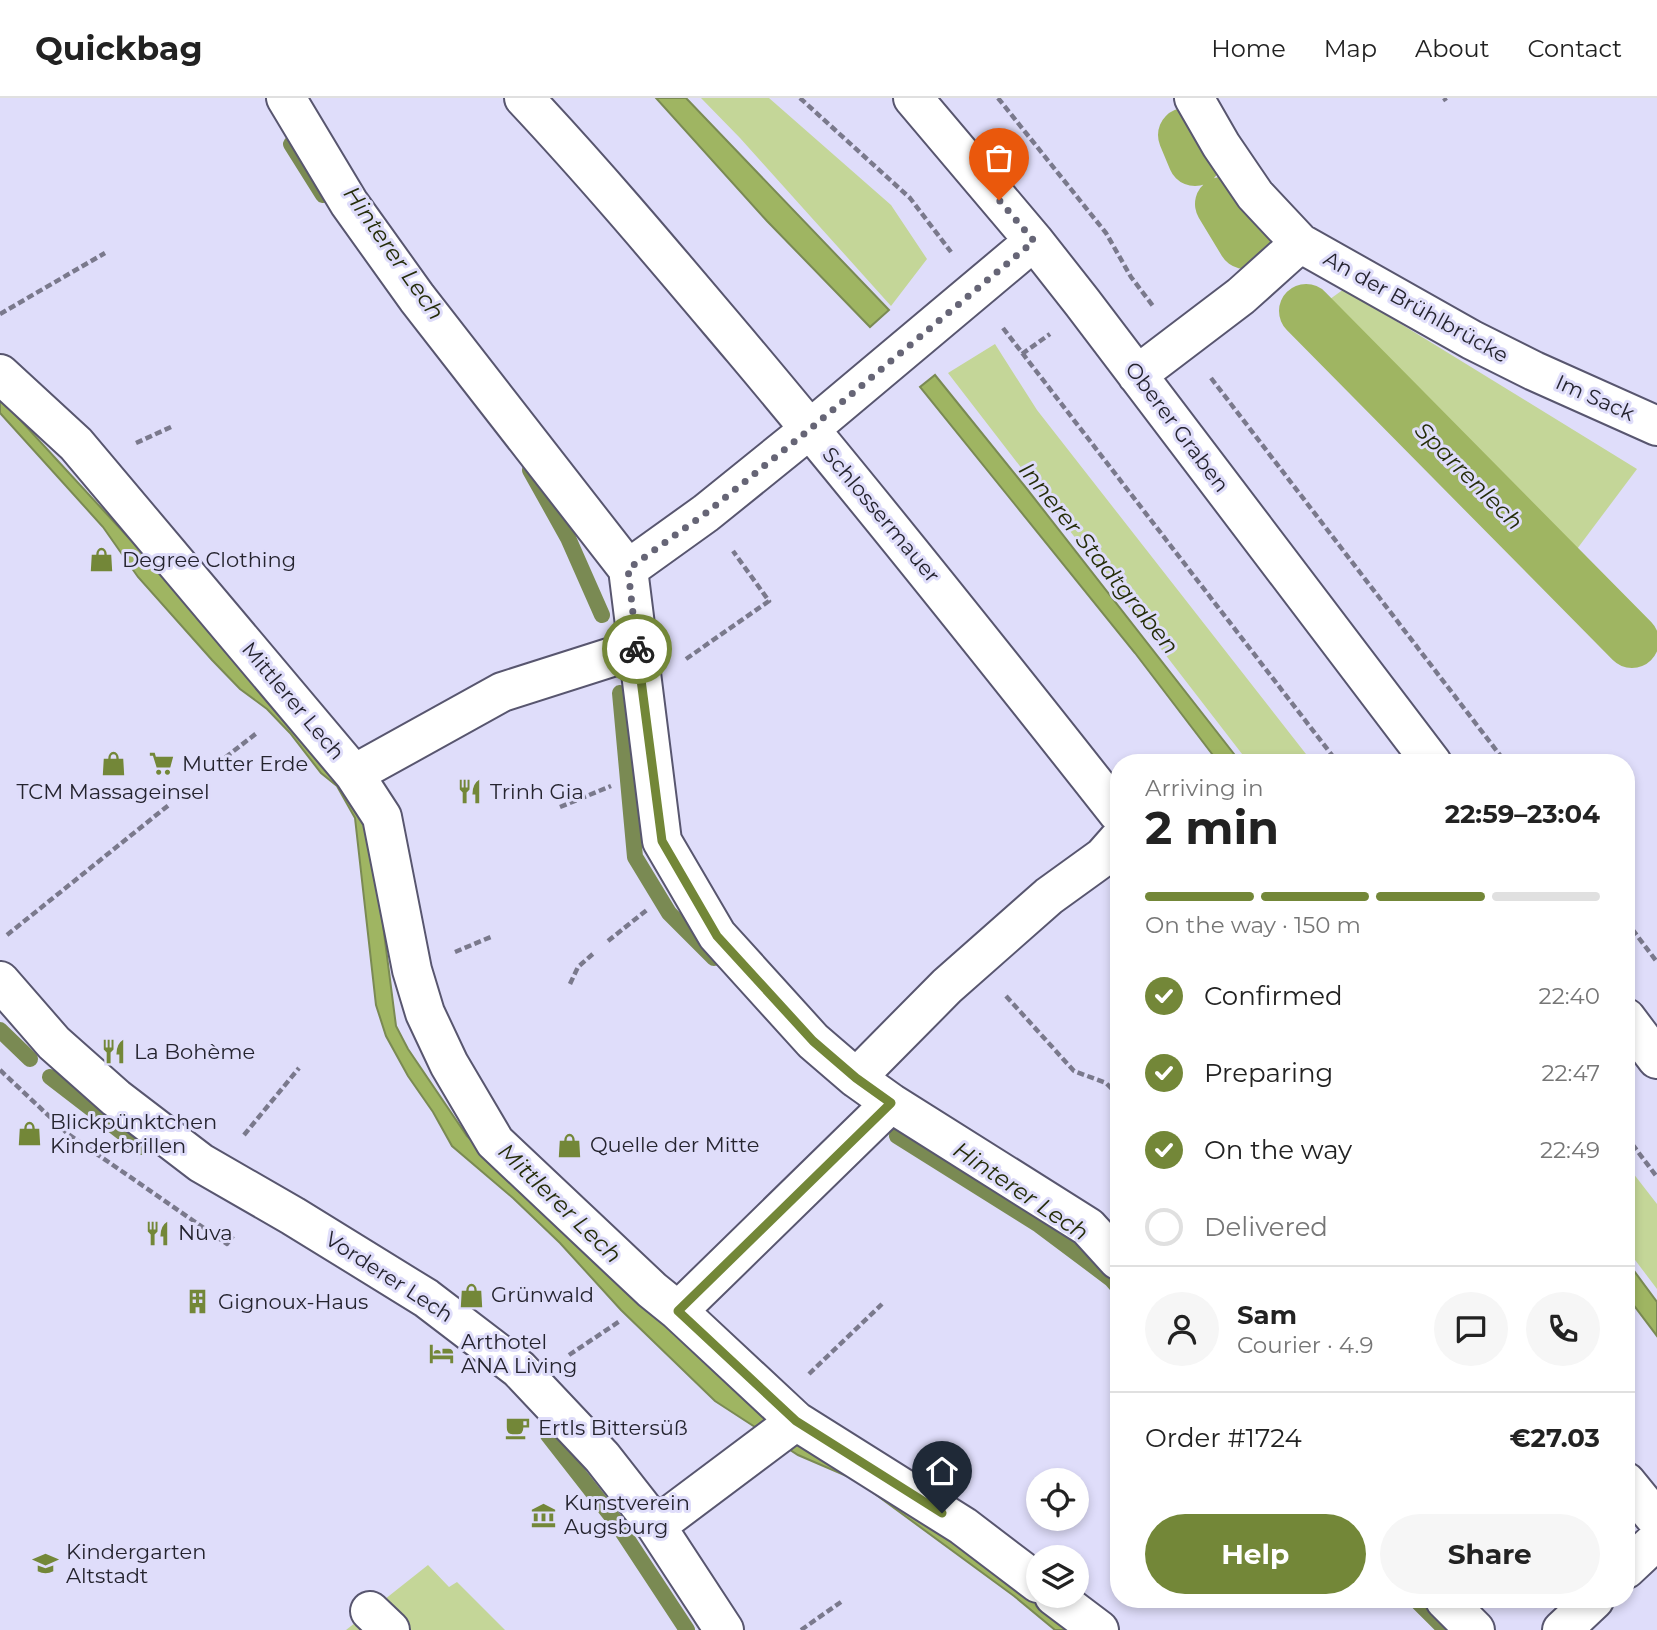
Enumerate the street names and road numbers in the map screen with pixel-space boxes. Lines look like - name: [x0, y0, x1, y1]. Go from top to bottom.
- street label: An der Brühlbrücke: [1320, 245, 1513, 368]
- street label: Oberer Graben: [1120, 357, 1235, 497]
- street label: Im Sack: [1552, 369, 1639, 426]
- street label: Schlossermauer: [818, 442, 945, 587]
- street label: Mittlerer Lech: [237, 637, 350, 765]
- street label: Vorderer Lech: [321, 1226, 458, 1327]

